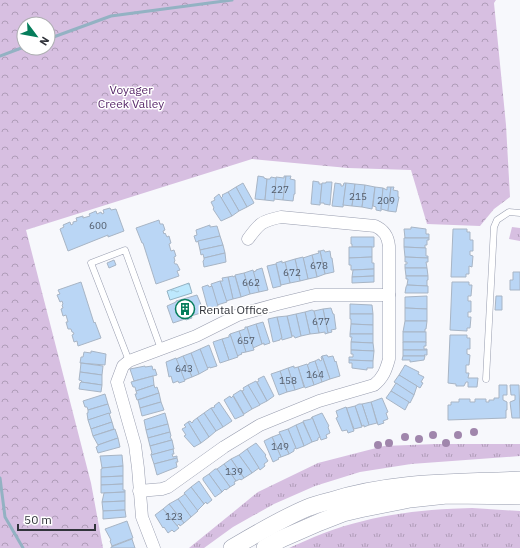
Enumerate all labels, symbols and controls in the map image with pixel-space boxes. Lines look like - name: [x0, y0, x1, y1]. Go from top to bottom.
- north arrow: [16, 16, 56, 56]
- text: N: [36, 34, 53, 48]
- park label: Voyager Creek Valley: [98, 82, 164, 111]
- house number: 227: [271, 183, 289, 196]
- house number: 215: [349, 190, 367, 203]
- house number: 209: [377, 194, 395, 207]
- house number: 600: [89, 219, 107, 232]
- house number: 678: [310, 259, 328, 272]
- house number: 672: [283, 266, 301, 279]
- house number: 662: [242, 276, 260, 289]
- building icon: Rental Office: [174, 298, 196, 320]
- place label: Rental Office: [199, 302, 269, 317]
- house number: 677: [312, 315, 330, 328]
- house number: 657: [237, 334, 255, 347]
- house number: 643: [175, 362, 193, 375]
- house number: 164: [306, 368, 324, 381]
- house number: 158: [279, 374, 297, 387]
- house number: 149: [271, 440, 289, 453]
- house number: 139: [225, 465, 243, 478]
- scale bar: [18, 506, 95, 532]
- house number: 123: [165, 510, 183, 523]
- text: 50 m: [24, 512, 52, 527]

